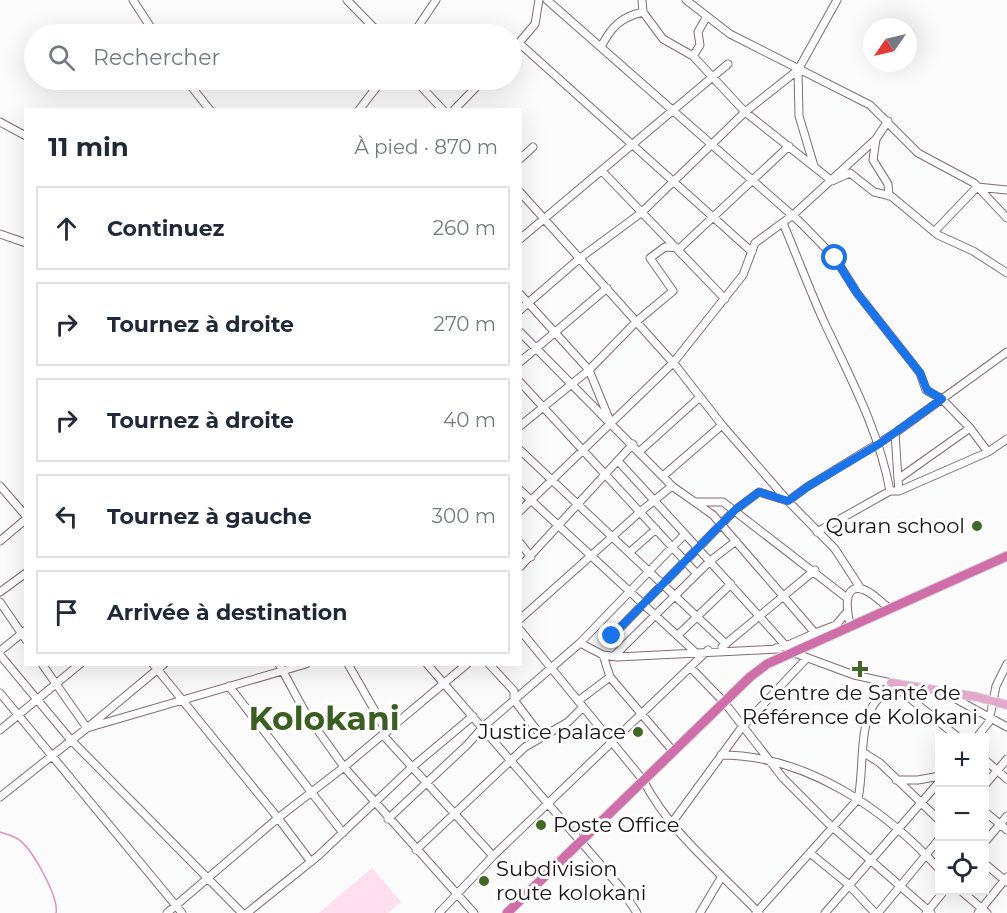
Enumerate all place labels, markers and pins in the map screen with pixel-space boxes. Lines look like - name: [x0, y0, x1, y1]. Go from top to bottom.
- place label: Quran school: [826, 513, 965, 538]
- marker: Quran school: [970, 519, 984, 533]
- marker: Centre de Santé de Référence de Kolokani: [851, 660, 869, 678]
- place label: Centre de Santé de Référence de Kolokani: [742, 680, 978, 729]
- place label: Justice palace: [477, 719, 626, 744]
- marker: Justice palace: [631, 725, 645, 739]
- place label: Poste Office: [553, 812, 679, 837]
- marker: Poste Office: [534, 818, 548, 832]
- place label: Subdivision route kolokani: [496, 856, 646, 905]
- marker: Subdivision route kolokani: [477, 874, 491, 888]

